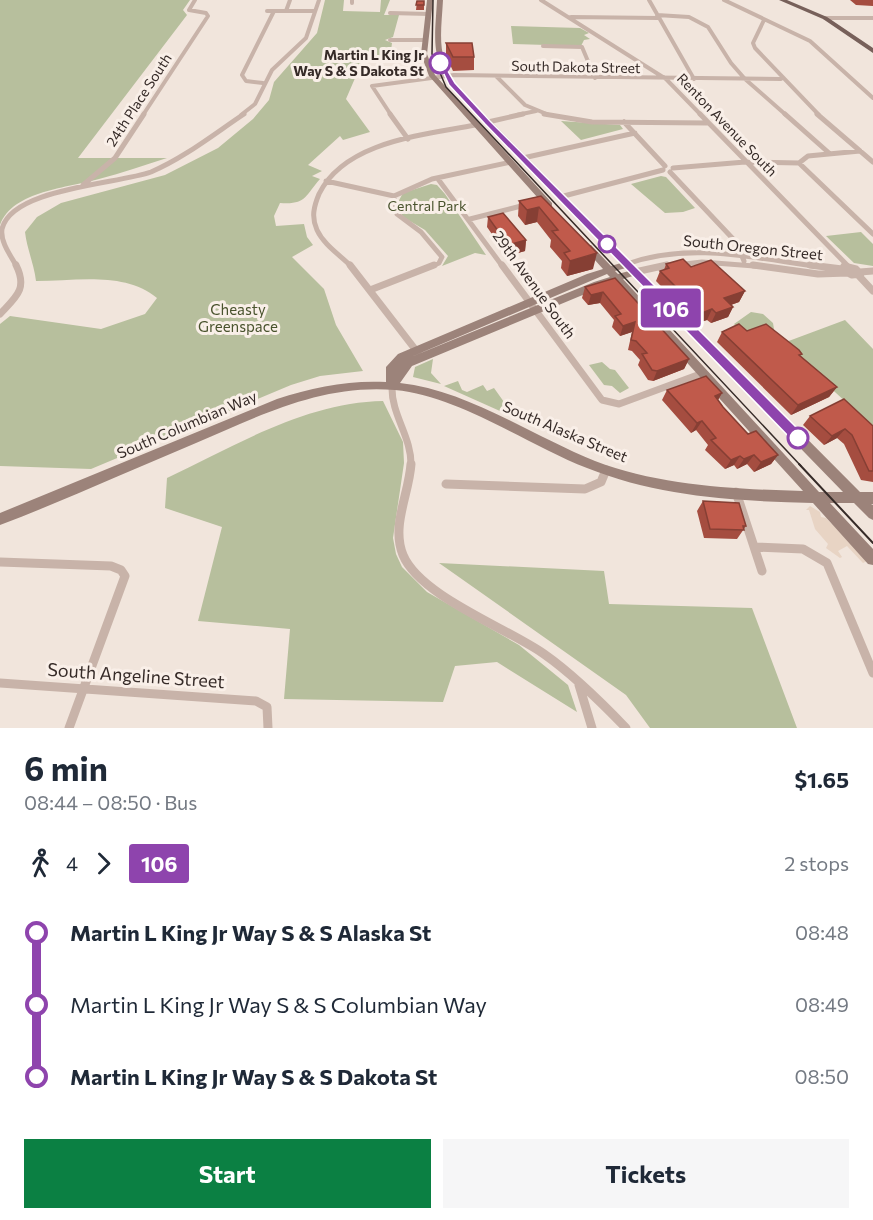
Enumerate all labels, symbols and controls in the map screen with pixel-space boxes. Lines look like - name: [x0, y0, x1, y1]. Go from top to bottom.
- place label: Martin L King Jr Way S & S Dakota St: [293, 46, 424, 79]
- street label: 24th Place South: [102, 50, 175, 149]
- marker: Martin L King Jr Way S & S Dakota St: [429, 52, 451, 74]
- street label: South Dakota Street: [511, 57, 641, 76]
- street label: Renton Avenue South: [674, 70, 781, 180]
- park label: Central Park: [387, 197, 467, 214]
- street label: 29th Avenue South: [490, 227, 580, 342]
- street label: South Oregon Street: [682, 231, 824, 263]
- unlabelled marker: [598, 235, 616, 253]
- line badge: 106: [636, 288, 706, 328]
- text: 106: [653, 296, 689, 321]
- park label: Cheasty Greenspace: [198, 300, 278, 335]
- street label: South Columbian Way: [114, 386, 259, 462]
- street label: South Alaska Street: [500, 397, 631, 466]
- unlabelled marker: [787, 427, 809, 449]
- street label: South Angeline Street: [47, 658, 225, 692]
- text: 6 min: [24, 747, 108, 788]
- text: $1.65: [794, 766, 849, 793]
- text: 08:44 – 08:50 · Bus: [24, 790, 197, 814]
- icon: walk: [24, 847, 57, 880]
- icon: forward: [87, 847, 120, 880]
- text: 4: [66, 851, 78, 875]
- text: 106: [141, 851, 177, 876]
- text: 2 stops: [784, 851, 849, 875]
- text: Martin L King Jr Way S & S Alaska St: [70, 919, 431, 946]
- text: 08:48: [795, 920, 849, 944]
- text: Martin L King Jr Way S & S Columbian Way: [70, 991, 487, 1018]
- text: 08:49: [795, 992, 849, 1016]
- text: Martin L King Jr Way S & S Dakota St: [70, 1063, 437, 1090]
- text: 08:50: [795, 1064, 849, 1088]
- button: Start: [24, 1139, 431, 1208]
- button: Tickets: [443, 1139, 849, 1208]

